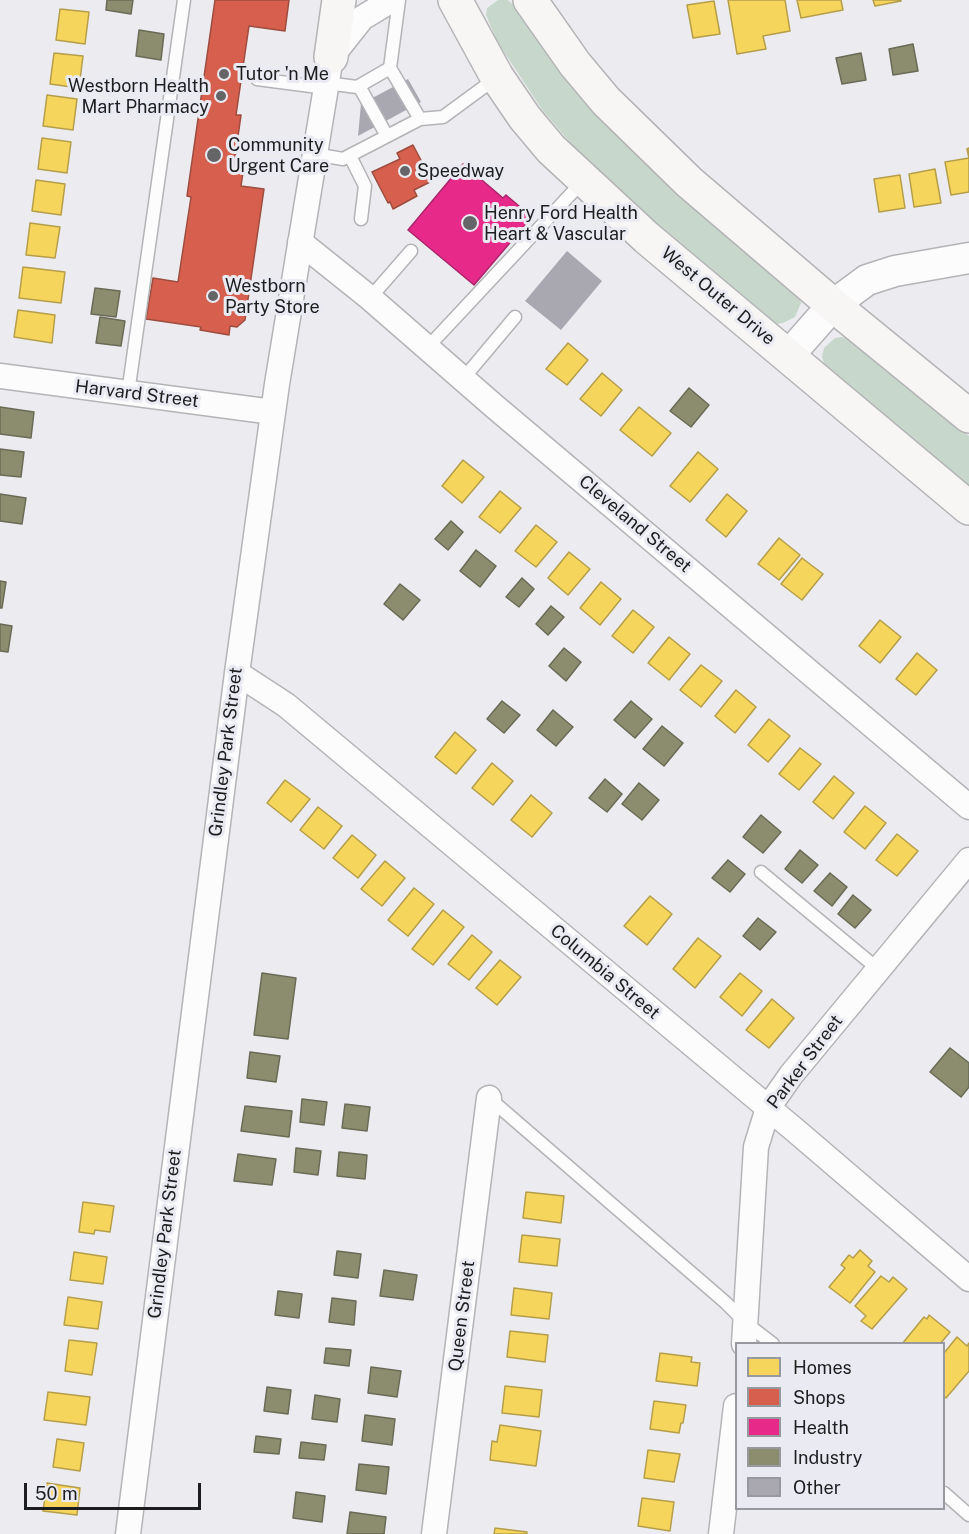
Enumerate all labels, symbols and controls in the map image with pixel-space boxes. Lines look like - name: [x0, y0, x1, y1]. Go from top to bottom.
- place label: Tutor 'n Me: [236, 63, 329, 85]
- marker: Tutor 'n Me: [217, 67, 231, 81]
- place label: Westborn Health Mart Pharmacy: [68, 75, 209, 118]
- marker: Westborn Health Mart Pharmacy: [214, 89, 228, 103]
- place label: Community Urgent Care: [228, 134, 329, 176]
- marker: Community Urgent Care: [205, 146, 223, 164]
- place label: Speedway: [417, 160, 504, 182]
- marker: Speedway: [398, 164, 412, 178]
- place label: Henry Ford Health Heart & Vascular: [484, 202, 638, 244]
- marker: Henry Ford Health Heart & Vascular: [461, 214, 479, 232]
- street label: West Outer Drive: [657, 242, 779, 350]
- place label: Westborn Party Store: [225, 275, 320, 318]
- marker: Westborn Party Store: [206, 289, 220, 303]
- street label: Harvard Street: [74, 376, 200, 412]
- street label: Cleveland Street: [574, 471, 696, 577]
- street label: Grindley Park Street: [205, 666, 247, 838]
- street label: Columbia Street: [546, 920, 664, 1024]
- street label: Parker Street: [763, 1011, 847, 1113]
- street label: Grindley Park Street: [144, 1148, 186, 1320]
- street label: Queen Street: [444, 1259, 480, 1373]
- legend: [735, 1342, 945, 1510]
- text: Homes: [793, 1357, 852, 1378]
- text: Shops: [793, 1387, 845, 1408]
- text: Health: [793, 1417, 849, 1438]
- text: Industry: [793, 1447, 862, 1468]
- scale bar: [27, 1471, 204, 1509]
- text: Other: [793, 1477, 841, 1498]
- text: 50 m: [35, 1483, 78, 1504]

